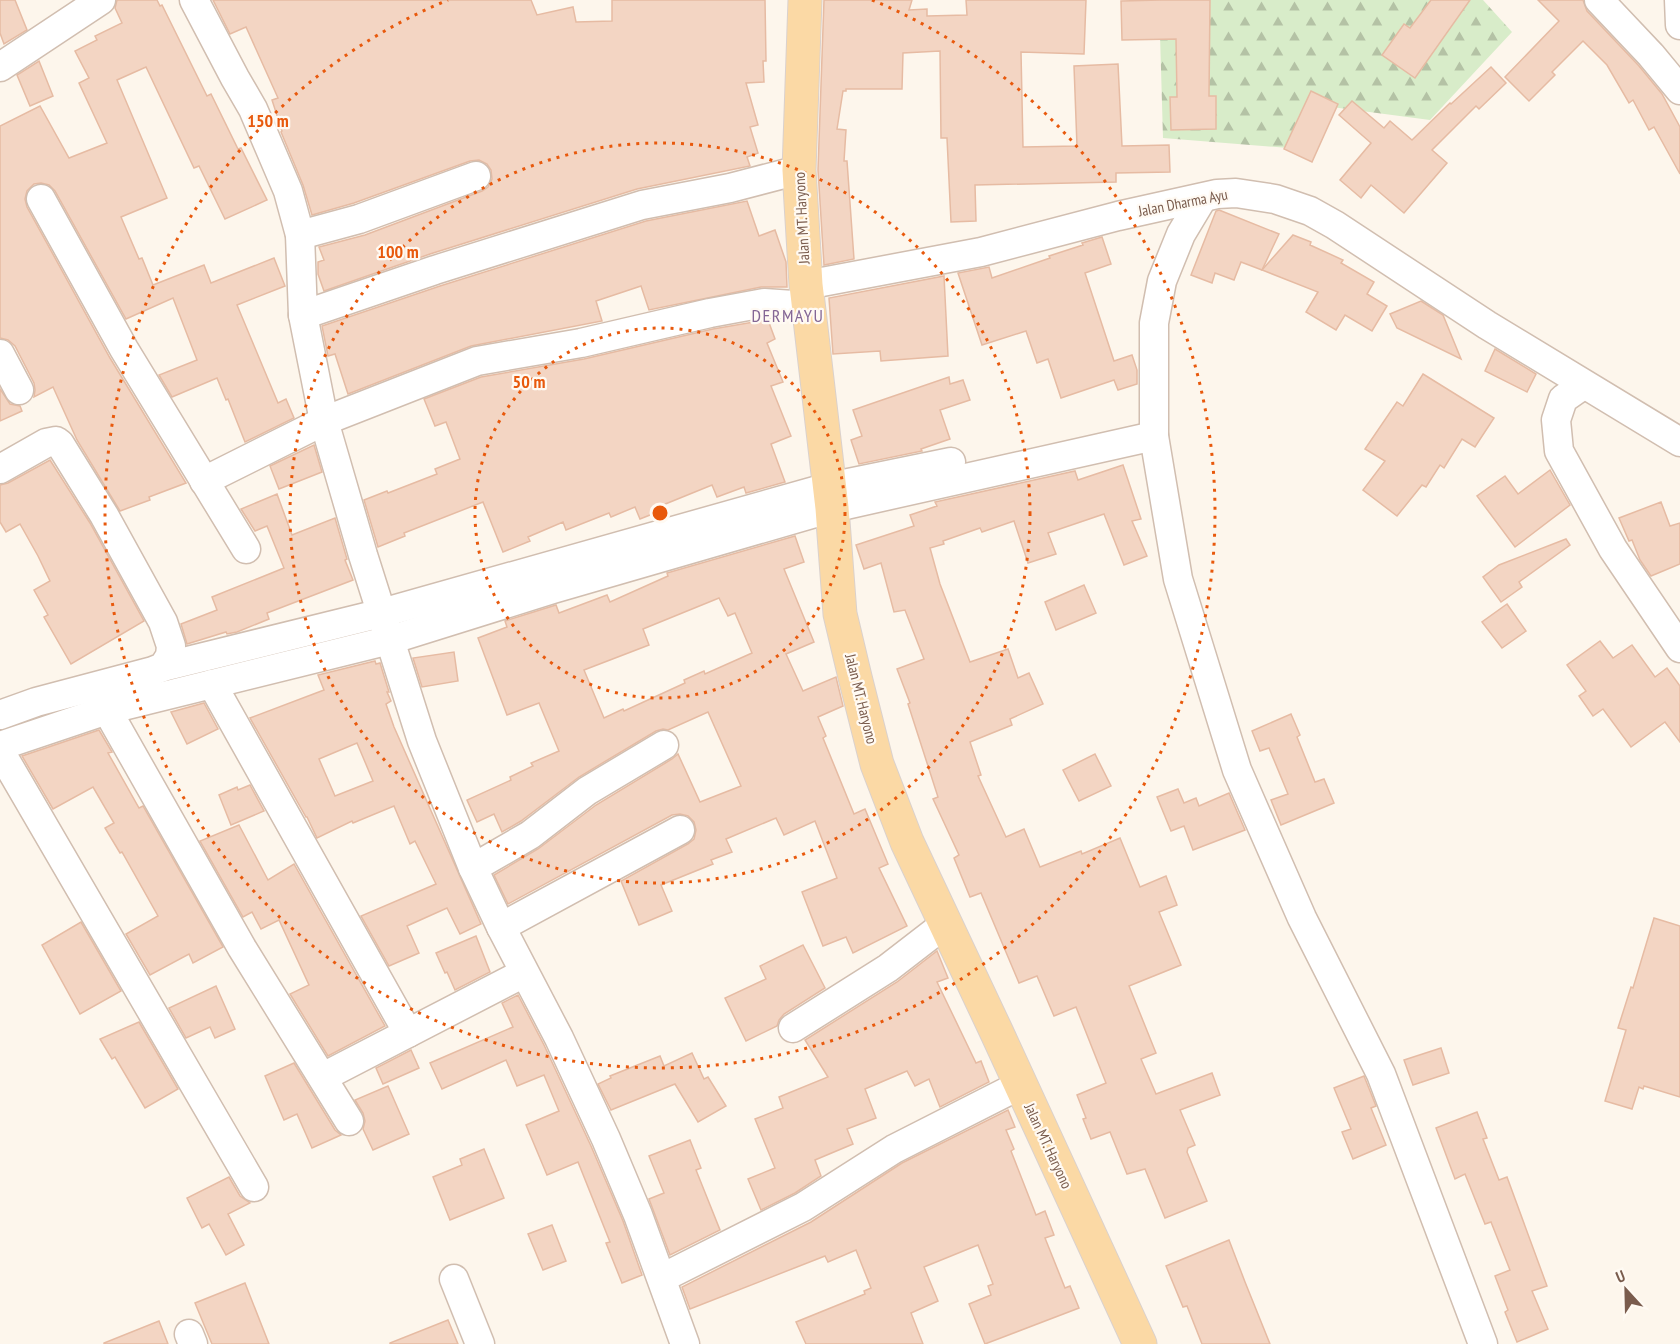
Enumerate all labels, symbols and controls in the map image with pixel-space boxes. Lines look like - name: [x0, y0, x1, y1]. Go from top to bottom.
- text: 150 m: [247, 109, 289, 132]
- street label: Jalan MT. Haryono: [790, 172, 813, 266]
- street label: Jalan Dharma Ayu: [1136, 185, 1229, 221]
- text: 100 m: [377, 240, 419, 263]
- district label: DERMAYU: [752, 304, 824, 327]
- text: 50 m: [513, 370, 545, 393]
- centre of rings: [650, 503, 670, 523]
- street label: Jalan MT. Haryono: [841, 651, 882, 746]
- street label: Jalan MT. Haryono: [1020, 1099, 1077, 1192]
- north arrow: [1596, 1260, 1656, 1320]
- text: U: [1613, 1265, 1628, 1287]

